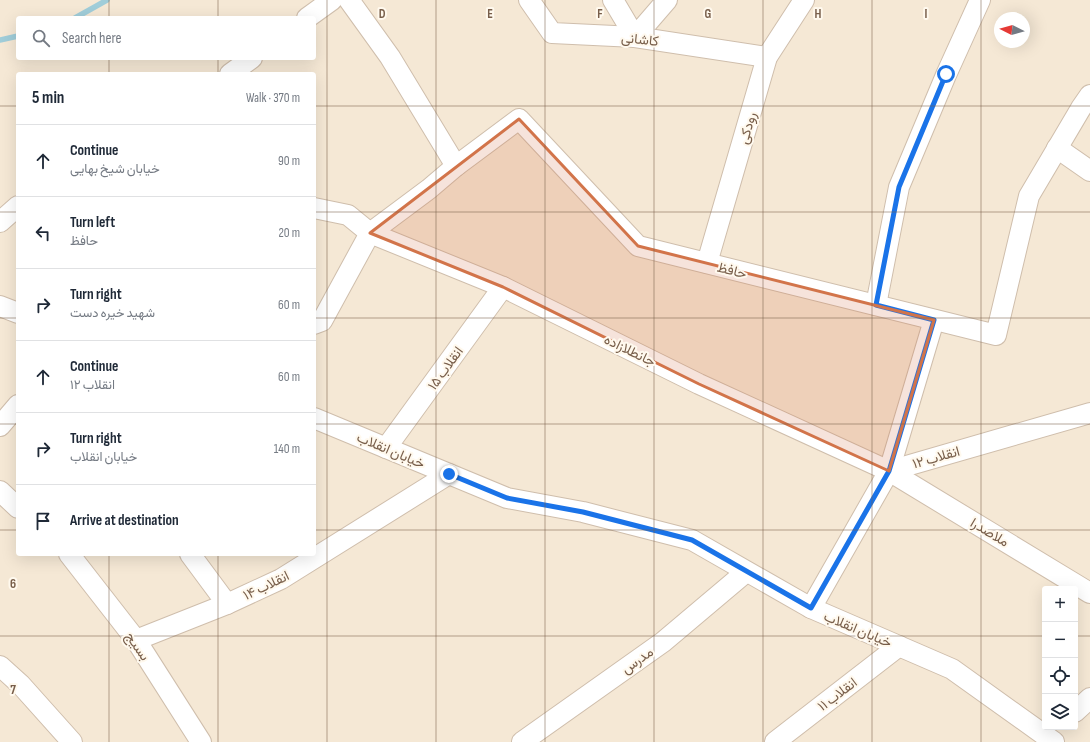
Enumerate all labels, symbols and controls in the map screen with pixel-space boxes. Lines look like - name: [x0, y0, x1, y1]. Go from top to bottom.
- text: D: [379, 6, 386, 22]
- text: E: [487, 6, 493, 22]
- text: F: [597, 6, 603, 22]
- text: G: [705, 6, 712, 22]
- text: H: [815, 6, 822, 22]
- text: I: [925, 6, 928, 22]
- north arrow: [994, 12, 1030, 48]
- search box: [16, 16, 316, 60]
- icon: search: [30, 27, 52, 49]
- text: Search here: [62, 29, 122, 48]
- street label: کاشانی: [620, 29, 660, 50]
- route start: [937, 65, 955, 83]
- text: 5 min: [32, 88, 64, 108]
- text: Walk · 370 m: [246, 90, 300, 106]
- street label: رودکی: [735, 110, 760, 146]
- text: Continue: [70, 141, 119, 160]
- icon: ahead: [32, 150, 54, 172]
- text: 90 m: [278, 153, 300, 169]
- text: خیابان شیخ بهایی: [70, 161, 160, 177]
- text: Turn left: [70, 213, 115, 232]
- icon: left: [32, 222, 54, 244]
- text: 20 m: [278, 225, 300, 241]
- text: حافظ: [70, 233, 98, 249]
- street label: حافظ: [715, 259, 749, 282]
- text: Turn right: [70, 285, 122, 304]
- icon: right: [32, 294, 54, 316]
- text: 60 m: [278, 297, 300, 313]
- text: شهید خیره دست: [70, 305, 155, 321]
- street label: جانطلازاده: [601, 331, 658, 370]
- street label: انقلاب ۱۵: [424, 343, 467, 393]
- text: Continue: [70, 357, 119, 376]
- icon: ahead: [32, 366, 54, 388]
- text: 60 m: [278, 369, 300, 385]
- text: انقلاب ۱۲: [70, 377, 115, 393]
- street label: خیابان انقلاب: [354, 428, 427, 472]
- text: Turn right: [70, 429, 122, 448]
- icon: right: [32, 438, 54, 460]
- text: 140 m: [274, 441, 300, 457]
- street label: انقلاب ۱۲: [910, 443, 962, 472]
- text: خیابان انقلاب: [70, 449, 137, 465]
- route end: [440, 465, 458, 483]
- icon: arrive: [32, 510, 54, 532]
- text: Arrive at destination: [70, 511, 179, 530]
- street label: ملاصدرا: [967, 514, 1012, 551]
- street label: انقلاب ۱۴: [240, 567, 292, 604]
- text: 6: [10, 576, 16, 592]
- map controls: [1042, 586, 1078, 730]
- button: +: [1042, 586, 1078, 622]
- street label: خیابان انقلاب: [821, 607, 894, 651]
- button: −: [1042, 622, 1078, 658]
- street label: بسیج: [120, 629, 154, 665]
- street label: مدرس: [618, 643, 657, 677]
- button: locate: [1042, 658, 1078, 694]
- street label: انقلاب ۱۱: [814, 674, 860, 715]
- text: 7: [10, 682, 16, 698]
- button: layers: [1042, 694, 1078, 730]

